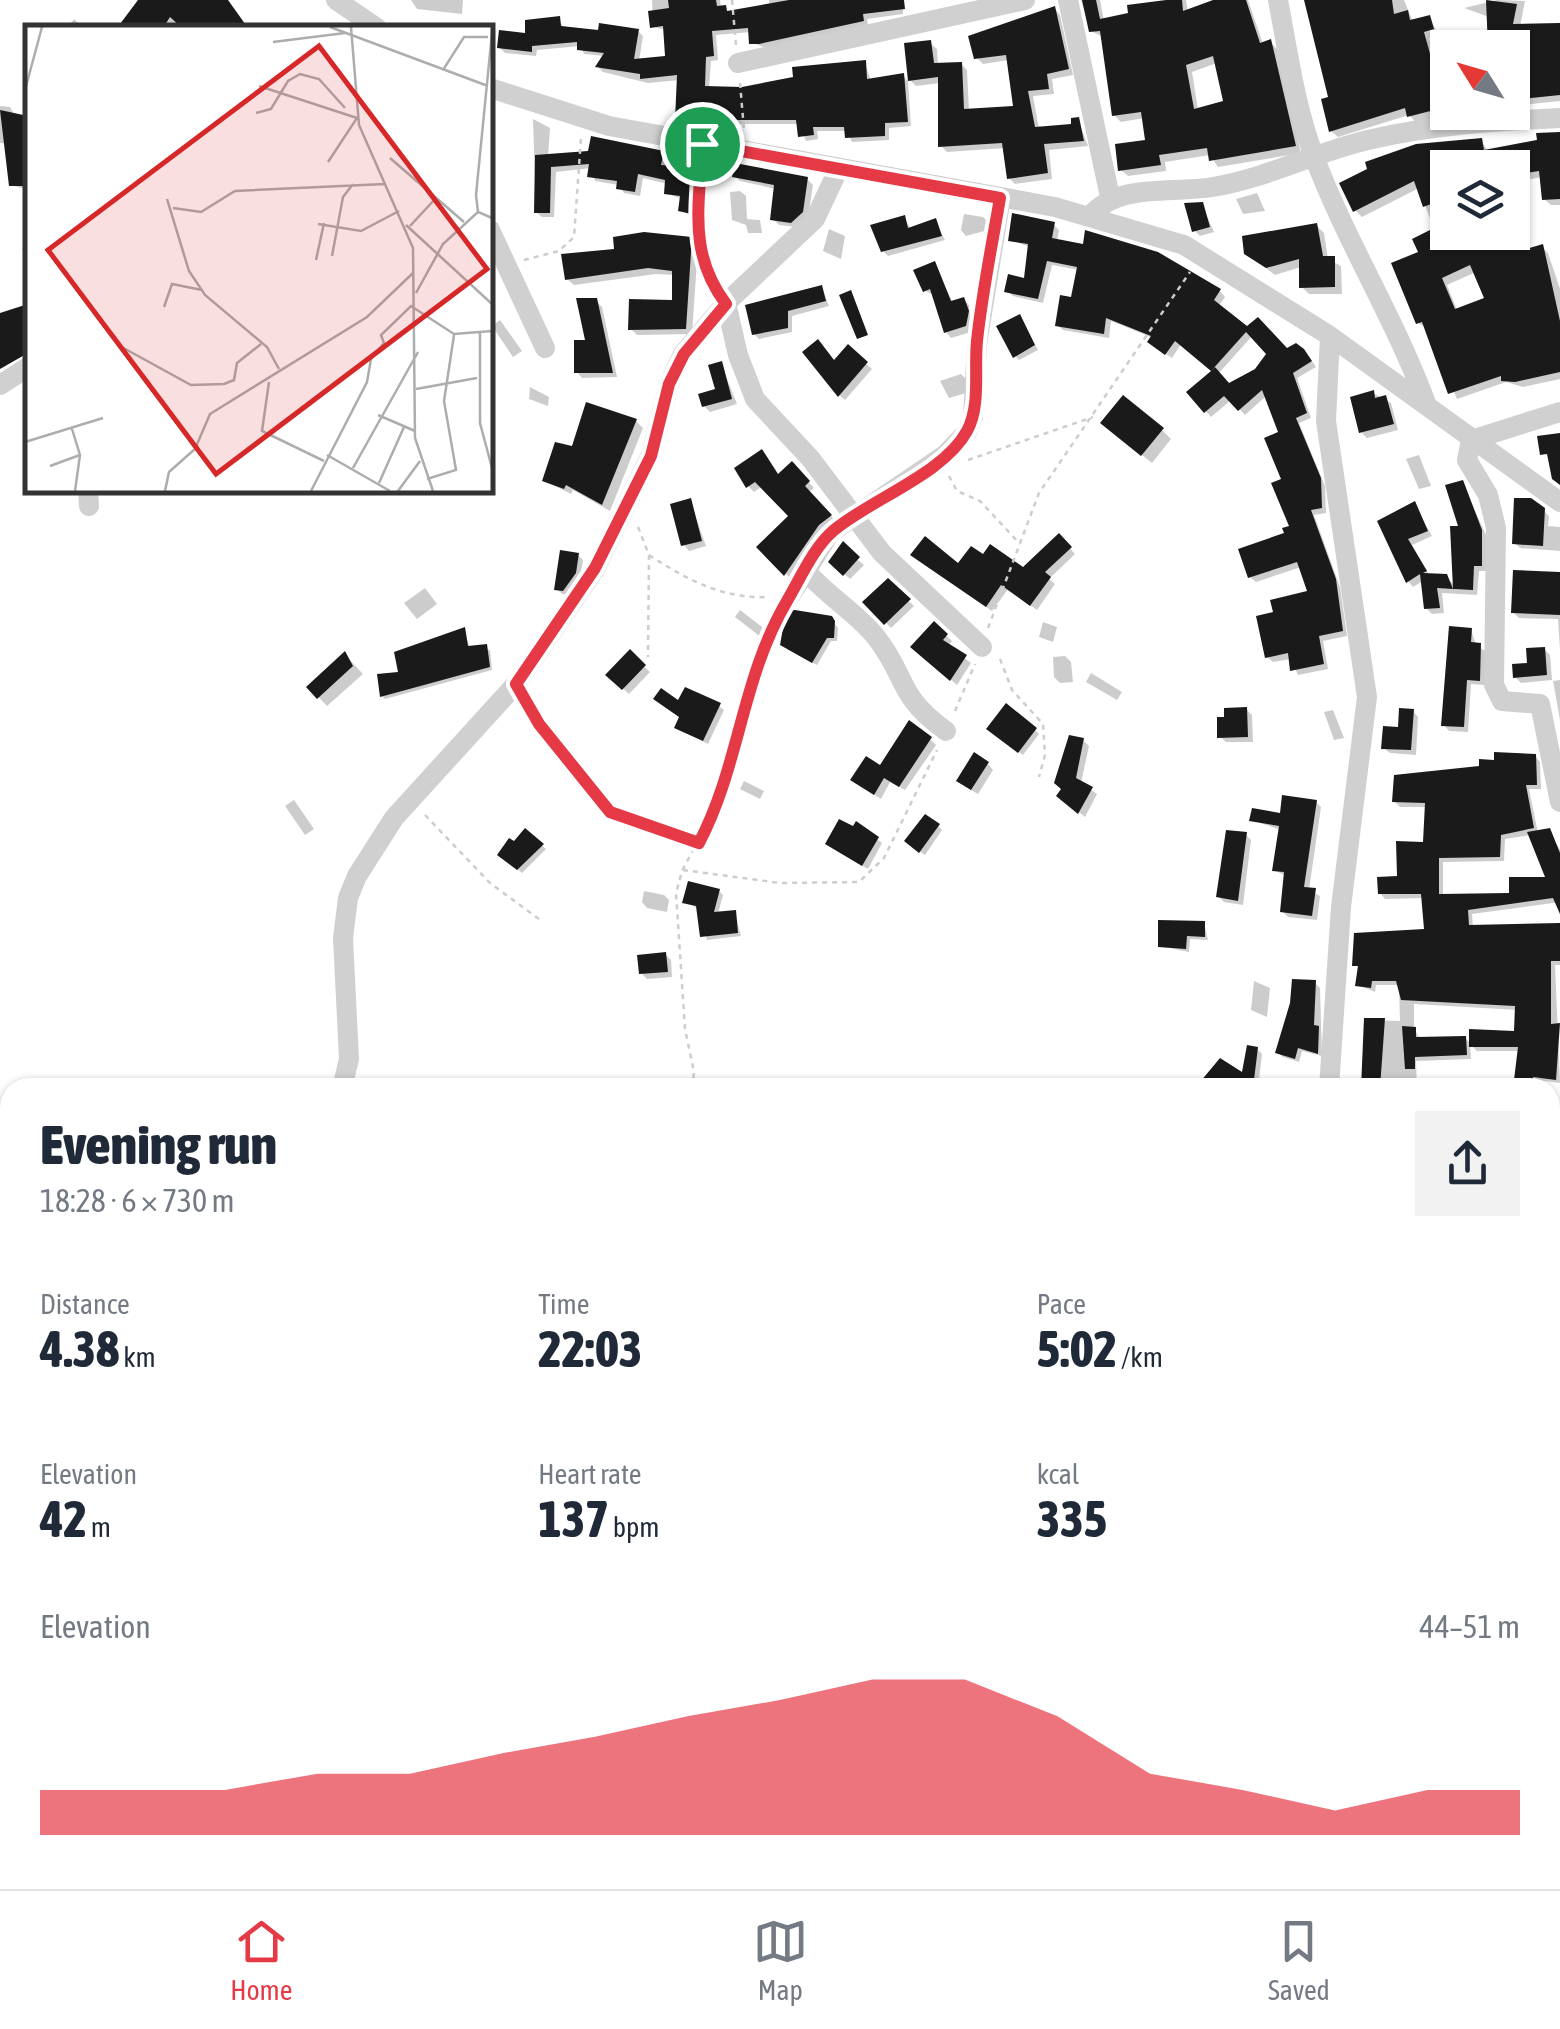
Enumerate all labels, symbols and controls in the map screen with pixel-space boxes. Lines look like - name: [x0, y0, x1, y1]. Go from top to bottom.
- inset map: [25, 25, 492, 492]
- north arrow: [1430, 30, 1530, 130]
- map controls: [1430, 30, 1530, 250]
- pin: [660, 102, 745, 187]
- icon: arrive: [675, 117, 730, 172]
- button: layers: [1430, 150, 1530, 250]
- button: share: [1415, 1111, 1520, 1216]
- text: Evening run: [40, 1113, 277, 1176]
- text: 18:28 · 6 × 730 m: [40, 1182, 234, 1219]
- text: Distance: [40, 1288, 130, 1320]
- text: Time: [538, 1288, 589, 1320]
- text: Pace: [1037, 1288, 1086, 1320]
- text: 4.38: [40, 1320, 119, 1378]
- text: 22:03: [538, 1320, 642, 1378]
- text: 5:02: [1037, 1320, 1117, 1378]
- text: km: [119, 1341, 156, 1373]
- text: /km: [1117, 1341, 1163, 1373]
- text: Elevation: [40, 1458, 137, 1490]
- text: Heart rate: [538, 1458, 641, 1490]
- text: kcal: [1037, 1458, 1079, 1490]
- text: 42: [40, 1490, 87, 1548]
- text: 137: [538, 1490, 609, 1548]
- text: 335: [1037, 1490, 1107, 1548]
- text: m: [87, 1511, 111, 1543]
- text: bpm: [609, 1511, 659, 1543]
- text: Elevation: [40, 1608, 151, 1645]
- text: 44–51 m: [1420, 1608, 1520, 1645]
- tab: Home: [230, 1914, 292, 2006]
- tab: Map: [753, 1914, 808, 2006]
- tab: Saved: [1268, 1914, 1330, 2006]

